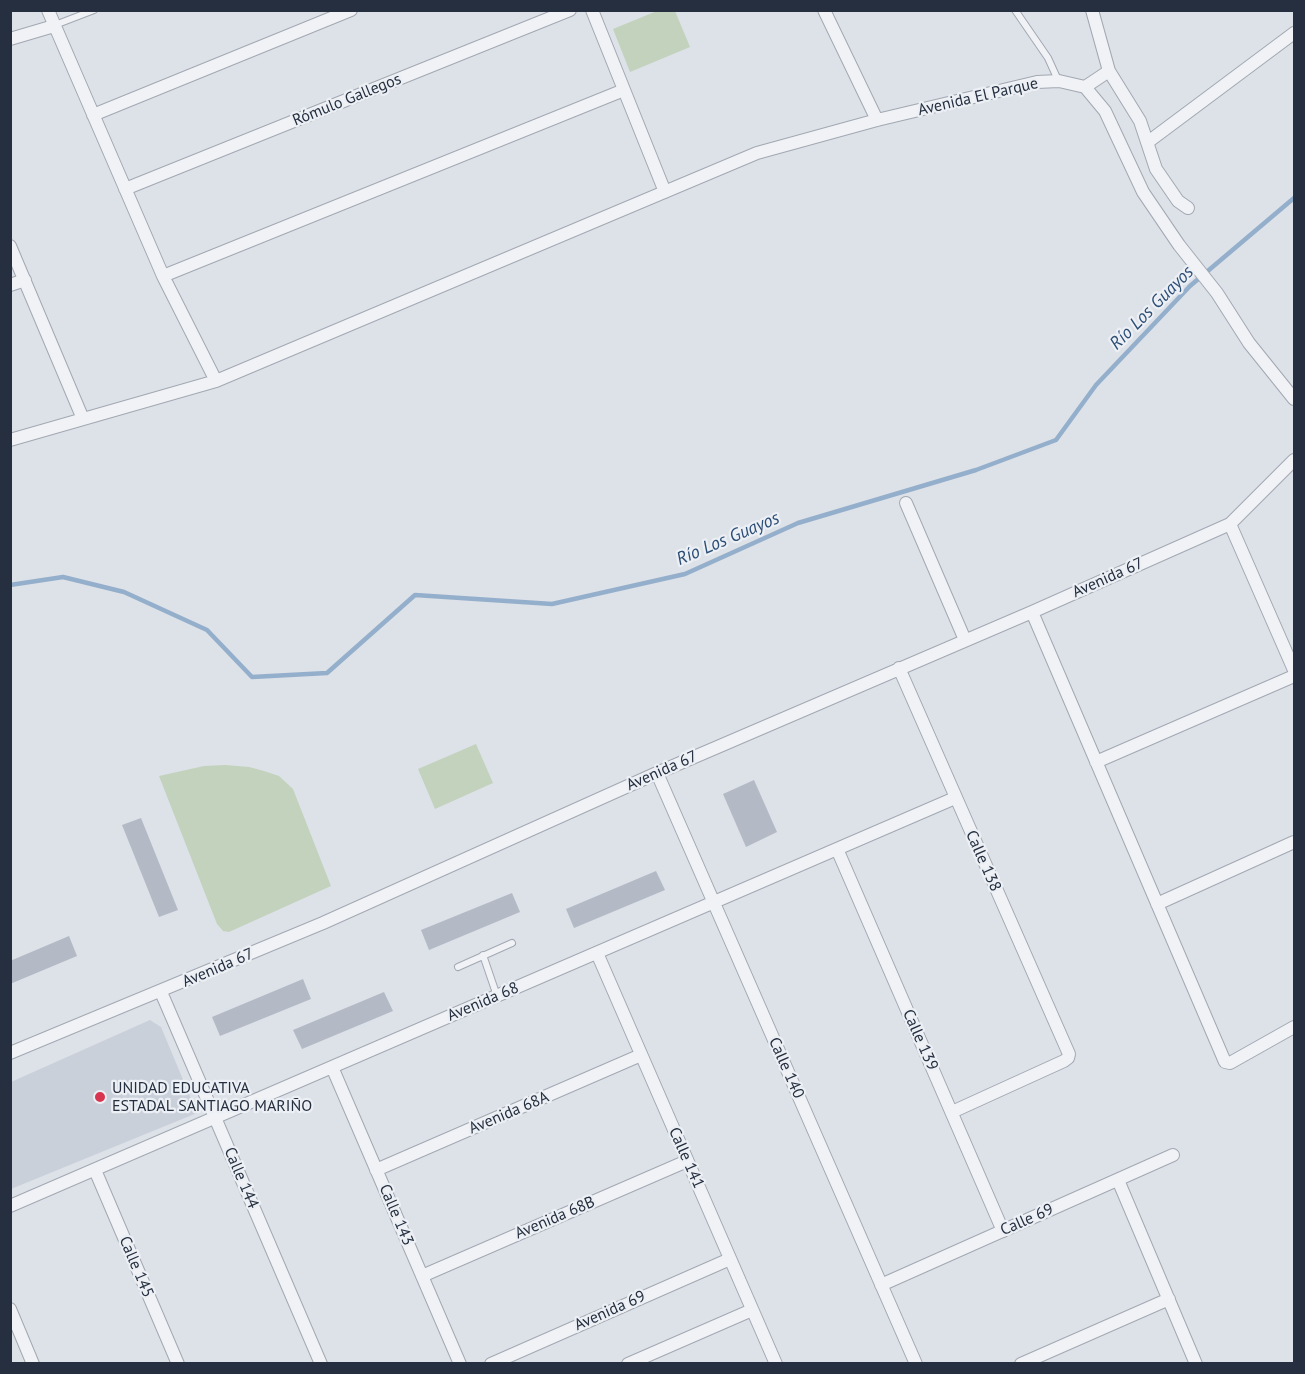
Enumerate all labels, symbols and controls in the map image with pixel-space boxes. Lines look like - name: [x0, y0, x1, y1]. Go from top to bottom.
- street label: Rómulo Gallegos: [290, 69, 404, 131]
- street label: Avenida El Parque: [916, 74, 1040, 120]
- water label: Río Los Guayos: [1106, 262, 1198, 354]
- water label: Río Los Guayos: [673, 508, 783, 570]
- street label: Avenida 67: [1069, 554, 1147, 602]
- street label: Avenida 67: [623, 747, 701, 795]
- street label: Calle 138: [961, 828, 1005, 894]
- street label: Avenida 67: [179, 944, 257, 992]
- street label: Avenida 68: [444, 978, 522, 1026]
- street label: Calle 139: [898, 1007, 942, 1073]
- street label: Calle 140: [764, 1035, 808, 1101]
- place label: UNIDAD EDUCATIVA ESTADAL SANTIAGO MARIÑO: [112, 1078, 312, 1116]
- street label: Avenida 68A: [466, 1088, 552, 1138]
- marker: UNIDAD EDUCATIVA ESTADAL SANTIAGO MARIÑO: [93, 1090, 107, 1104]
- street label: Calle 141: [664, 1125, 708, 1191]
- street label: Calle 144: [220, 1144, 262, 1212]
- street label: Calle 143: [375, 1181, 417, 1249]
- street label: Avenida 68B: [512, 1193, 598, 1243]
- street label: Calle 69: [998, 1200, 1056, 1240]
- street label: Calle 145: [115, 1233, 157, 1301]
- street label: Avenida 69: [571, 1287, 649, 1335]

